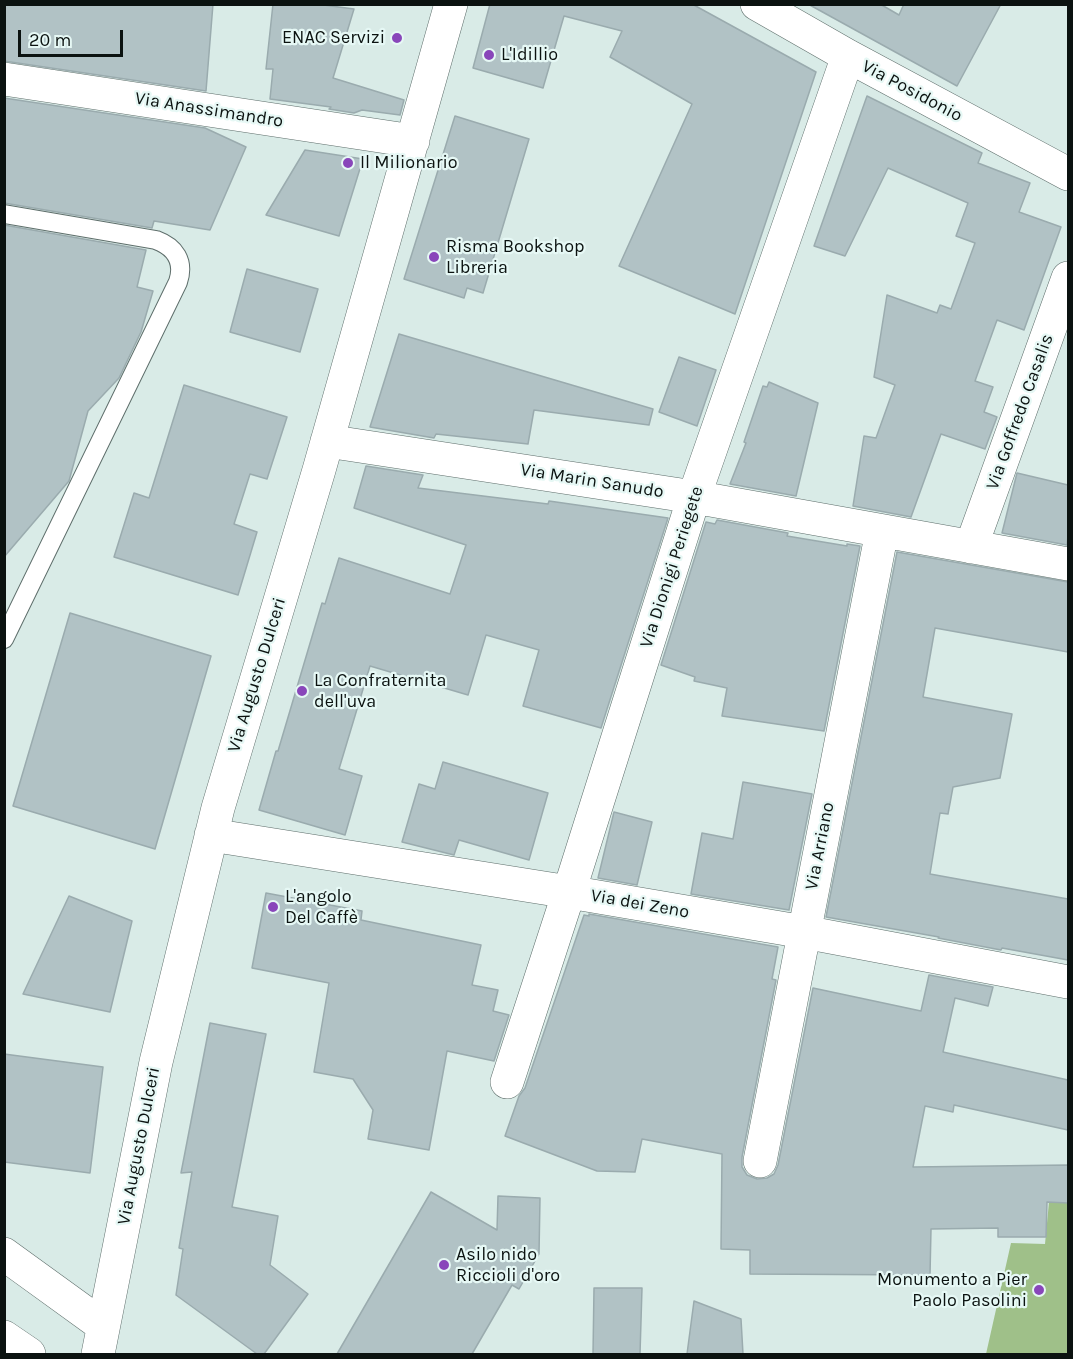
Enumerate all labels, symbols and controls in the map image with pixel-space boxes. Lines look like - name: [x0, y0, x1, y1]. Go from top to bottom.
- scale bar: [21, 18, 126, 56]
- place label: ENAC Servizi: [282, 27, 385, 49]
- text: 20 m: [29, 29, 71, 51]
- marker: ENAC Servizi: [390, 31, 404, 45]
- place label: L'Idillio: [501, 44, 558, 66]
- marker: L'Idillio: [482, 48, 496, 62]
- street label: Via Posidonio: [858, 55, 966, 127]
- street label: Via Anassimandro: [133, 88, 285, 132]
- place label: Il Milionario: [360, 152, 458, 174]
- marker: Il Milionario: [341, 156, 355, 170]
- place label: Risma Bookshop Libreria: [446, 236, 585, 278]
- marker: Risma Bookshop Libreria: [427, 250, 441, 264]
- street label: Via Goffredo Casalis: [982, 331, 1058, 493]
- street label: Via Marin Sanudo: [519, 459, 665, 503]
- street label: Via Dionigi Periegete: [636, 484, 708, 650]
- street label: Via Augusto Dulceri: [223, 595, 291, 755]
- place label: La Confraternita dell'uva: [314, 670, 446, 712]
- marker: La Confraternita dell'uva: [295, 684, 309, 698]
- street label: Via Arriano: [801, 800, 839, 892]
- street label: Via dei Zeno: [589, 885, 691, 923]
- place label: L'angolo Del Caffè: [285, 886, 358, 928]
- marker: L'angolo Del Caffè: [266, 900, 280, 914]
- street label: Via Augusto Dulceri: [113, 1065, 165, 1227]
- place label: Asilo nido Riccioli d'oro: [456, 1244, 560, 1286]
- marker: Asilo nido Riccioli d'oro: [437, 1258, 451, 1272]
- place label: Monumento a Pier Paolo Pasolini: [877, 1269, 1027, 1312]
- marker: Monumento a Pier Paolo Pasolini: [1032, 1283, 1046, 1297]

